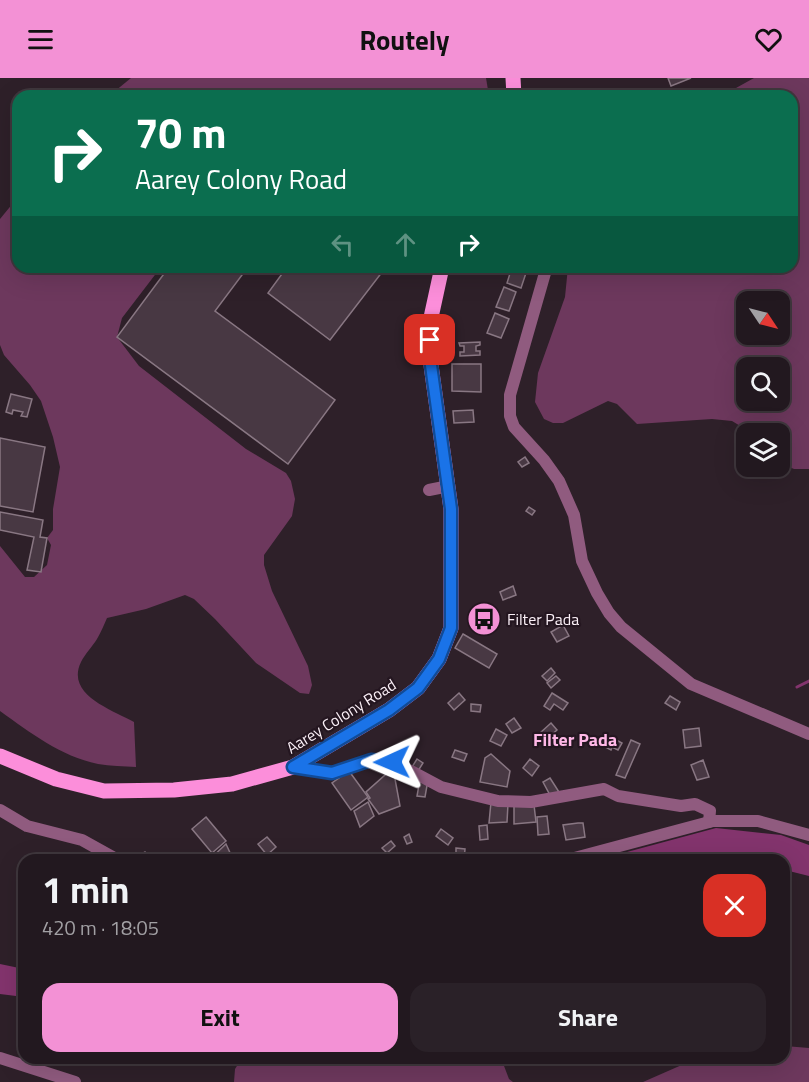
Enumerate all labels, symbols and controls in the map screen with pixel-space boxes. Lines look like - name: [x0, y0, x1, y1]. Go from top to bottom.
- text: Routely: [359, 19, 450, 60]
- icon: menu: [24, 23, 57, 56]
- icon: heart: [752, 23, 785, 56]
- text: 70 m: [135, 100, 227, 164]
- icon: right: [36, 114, 114, 192]
- text: Aarey Colony Road: [135, 158, 347, 199]
- icon: left: [326, 228, 359, 261]
- icon: ahead: [389, 228, 422, 261]
- icon: right: [452, 228, 485, 261]
- north arrow: [736, 291, 790, 345]
- map controls: [736, 291, 790, 477]
- pin: [404, 314, 455, 365]
- icon: arrive: [413, 323, 446, 356]
- button: search: [736, 357, 790, 411]
- button: layers: [736, 423, 790, 477]
- bus stop icon: Filter Pada: [466, 601, 502, 637]
- place label: Filter Pada: [507, 607, 579, 631]
- street label: Aarey Colony Road: [281, 673, 401, 759]
- district label: Filter Pada: [533, 726, 617, 753]
- position arrow: [360, 730, 424, 794]
- text: 1 min: [42, 862, 129, 917]
- button: close: [703, 874, 766, 937]
- text: 420 m · 18:05: [42, 912, 159, 943]
- button: Exit: [42, 983, 398, 1052]
- button: Share: [410, 983, 766, 1052]

